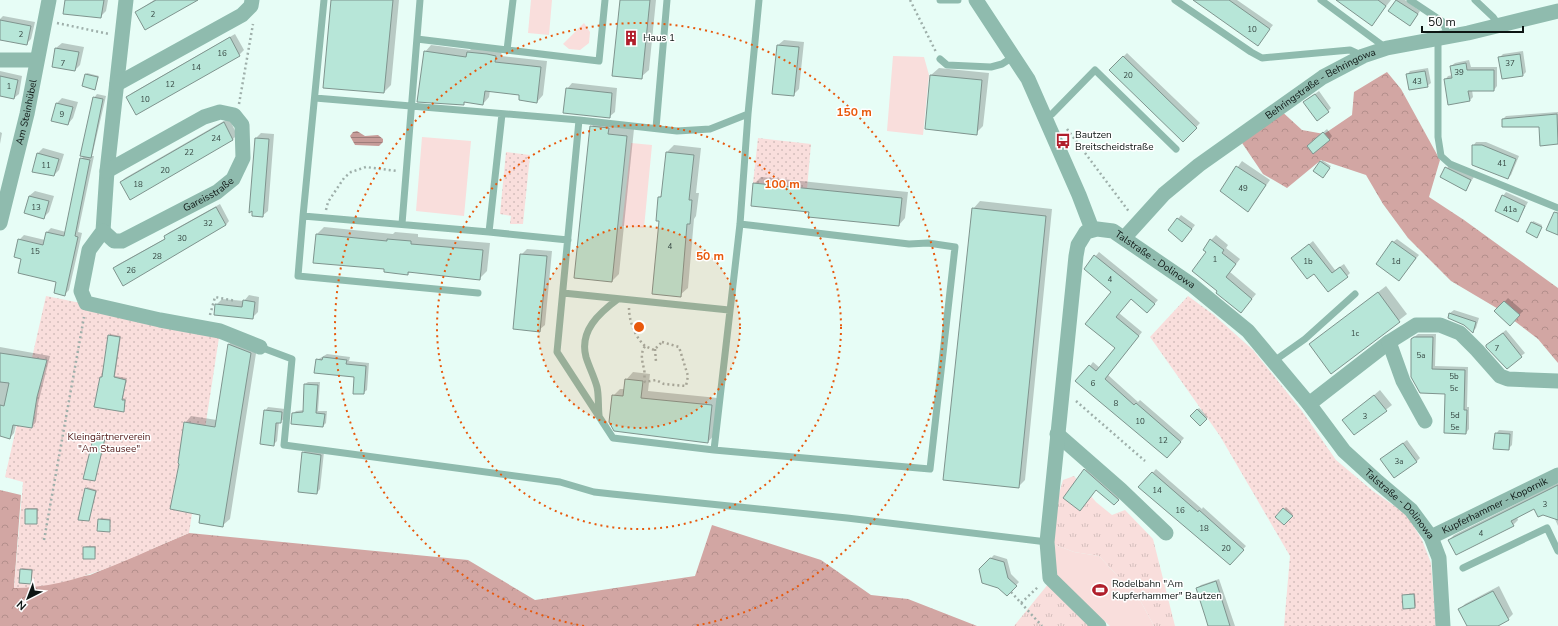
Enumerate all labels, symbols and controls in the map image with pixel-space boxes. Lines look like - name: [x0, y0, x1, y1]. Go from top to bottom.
- scale bar: [1422, 8, 1523, 34]
- house number: 2: [151, 9, 156, 20]
- text: 50 m: [1428, 14, 1456, 30]
- house number: 10: [1247, 24, 1257, 35]
- house number: 2: [19, 29, 24, 40]
- building icon: Haus 1: [622, 29, 640, 47]
- place label: Haus 1: [643, 31, 675, 45]
- street label: Behringstraße - Behringowa: [1262, 45, 1378, 123]
- house number: 16: [217, 48, 227, 59]
- house number: 7: [61, 58, 66, 69]
- house number: 37: [1505, 58, 1515, 69]
- house number: 14: [191, 62, 201, 73]
- house number: 39: [1454, 67, 1464, 78]
- house number: 20: [1123, 70, 1133, 81]
- house number: 43: [1412, 76, 1422, 87]
- street label: Am Steinhübel: [13, 78, 41, 146]
- house number: 12: [165, 79, 175, 90]
- house number: 1: [7, 81, 12, 92]
- house number: 10: [140, 94, 150, 105]
- text: 150 m: [836, 104, 872, 120]
- house number: 9: [60, 109, 65, 120]
- place label: Bautzen Breitscheidstraße: [1075, 128, 1154, 154]
- bus stop icon: Bautzen Breitscheidstraße: [1054, 132, 1072, 150]
- house number: 24: [211, 133, 221, 144]
- house number: 22: [184, 147, 194, 158]
- house number: 41: [1497, 158, 1507, 169]
- house number: 11: [41, 160, 51, 171]
- house number: 20: [160, 165, 170, 176]
- street label: Gareisstraße: [181, 174, 237, 215]
- text: 100 m: [764, 176, 800, 192]
- house number: 18: [133, 179, 143, 190]
- house number: 49: [1238, 183, 1248, 194]
- house number: 13: [31, 202, 41, 213]
- house number: 41a: [1503, 204, 1517, 215]
- house number: 32: [203, 218, 213, 229]
- street label: Talstraße - Dolinowa: [1112, 227, 1198, 292]
- house number: 30: [177, 233, 187, 244]
- house number: 4: [668, 241, 673, 252]
- house number: 15: [30, 246, 40, 257]
- text: 50 m: [696, 248, 724, 264]
- house number: 28: [152, 251, 162, 262]
- house number: 1: [1213, 254, 1218, 265]
- house number: 1b: [1303, 256, 1313, 267]
- house number: 1d: [1391, 256, 1401, 267]
- house number: 26: [126, 265, 136, 276]
- house number: 4: [1108, 274, 1113, 285]
- centre of rings: [632, 320, 646, 334]
- house number: 1c: [1351, 328, 1360, 339]
- house number: 7: [1495, 343, 1500, 354]
- house number: 5a: [1416, 350, 1426, 361]
- house number: 5b: [1449, 371, 1459, 382]
- house number: 6: [1091, 378, 1096, 389]
- house number: 5c: [1450, 383, 1459, 394]
- house number: 8: [1114, 398, 1119, 409]
- house number: 5d: [1450, 410, 1460, 421]
- house number: 3: [1363, 411, 1368, 422]
- house number: 10: [1135, 416, 1145, 427]
- house number: 5e: [1450, 422, 1460, 433]
- park label: Kleingärtnerverein "Am Stausee": [67, 430, 151, 456]
- house number: 12: [1158, 435, 1168, 446]
- house number: 3a: [1394, 456, 1404, 467]
- street label: Talstraße - Dolinowa: [1361, 466, 1437, 542]
- street label: Kupferhammer - Kopornik: [1440, 474, 1551, 538]
- house number: 14: [1152, 485, 1162, 496]
- house number: 3: [1543, 499, 1548, 510]
- house number: 16: [1175, 505, 1185, 516]
- house number: 18: [1199, 523, 1209, 534]
- house number: 4: [1479, 528, 1484, 539]
- house number: 20: [1221, 543, 1231, 554]
- place label: Rodelbahn "Am Kupferhammer" Bautzen: [1112, 577, 1222, 603]
- north arrow: [8, 578, 48, 618]
- sports icon: Rodelbahn "Am Kupferhammer" Bautzen: [1091, 581, 1109, 599]
- text: N: [14, 597, 30, 613]

